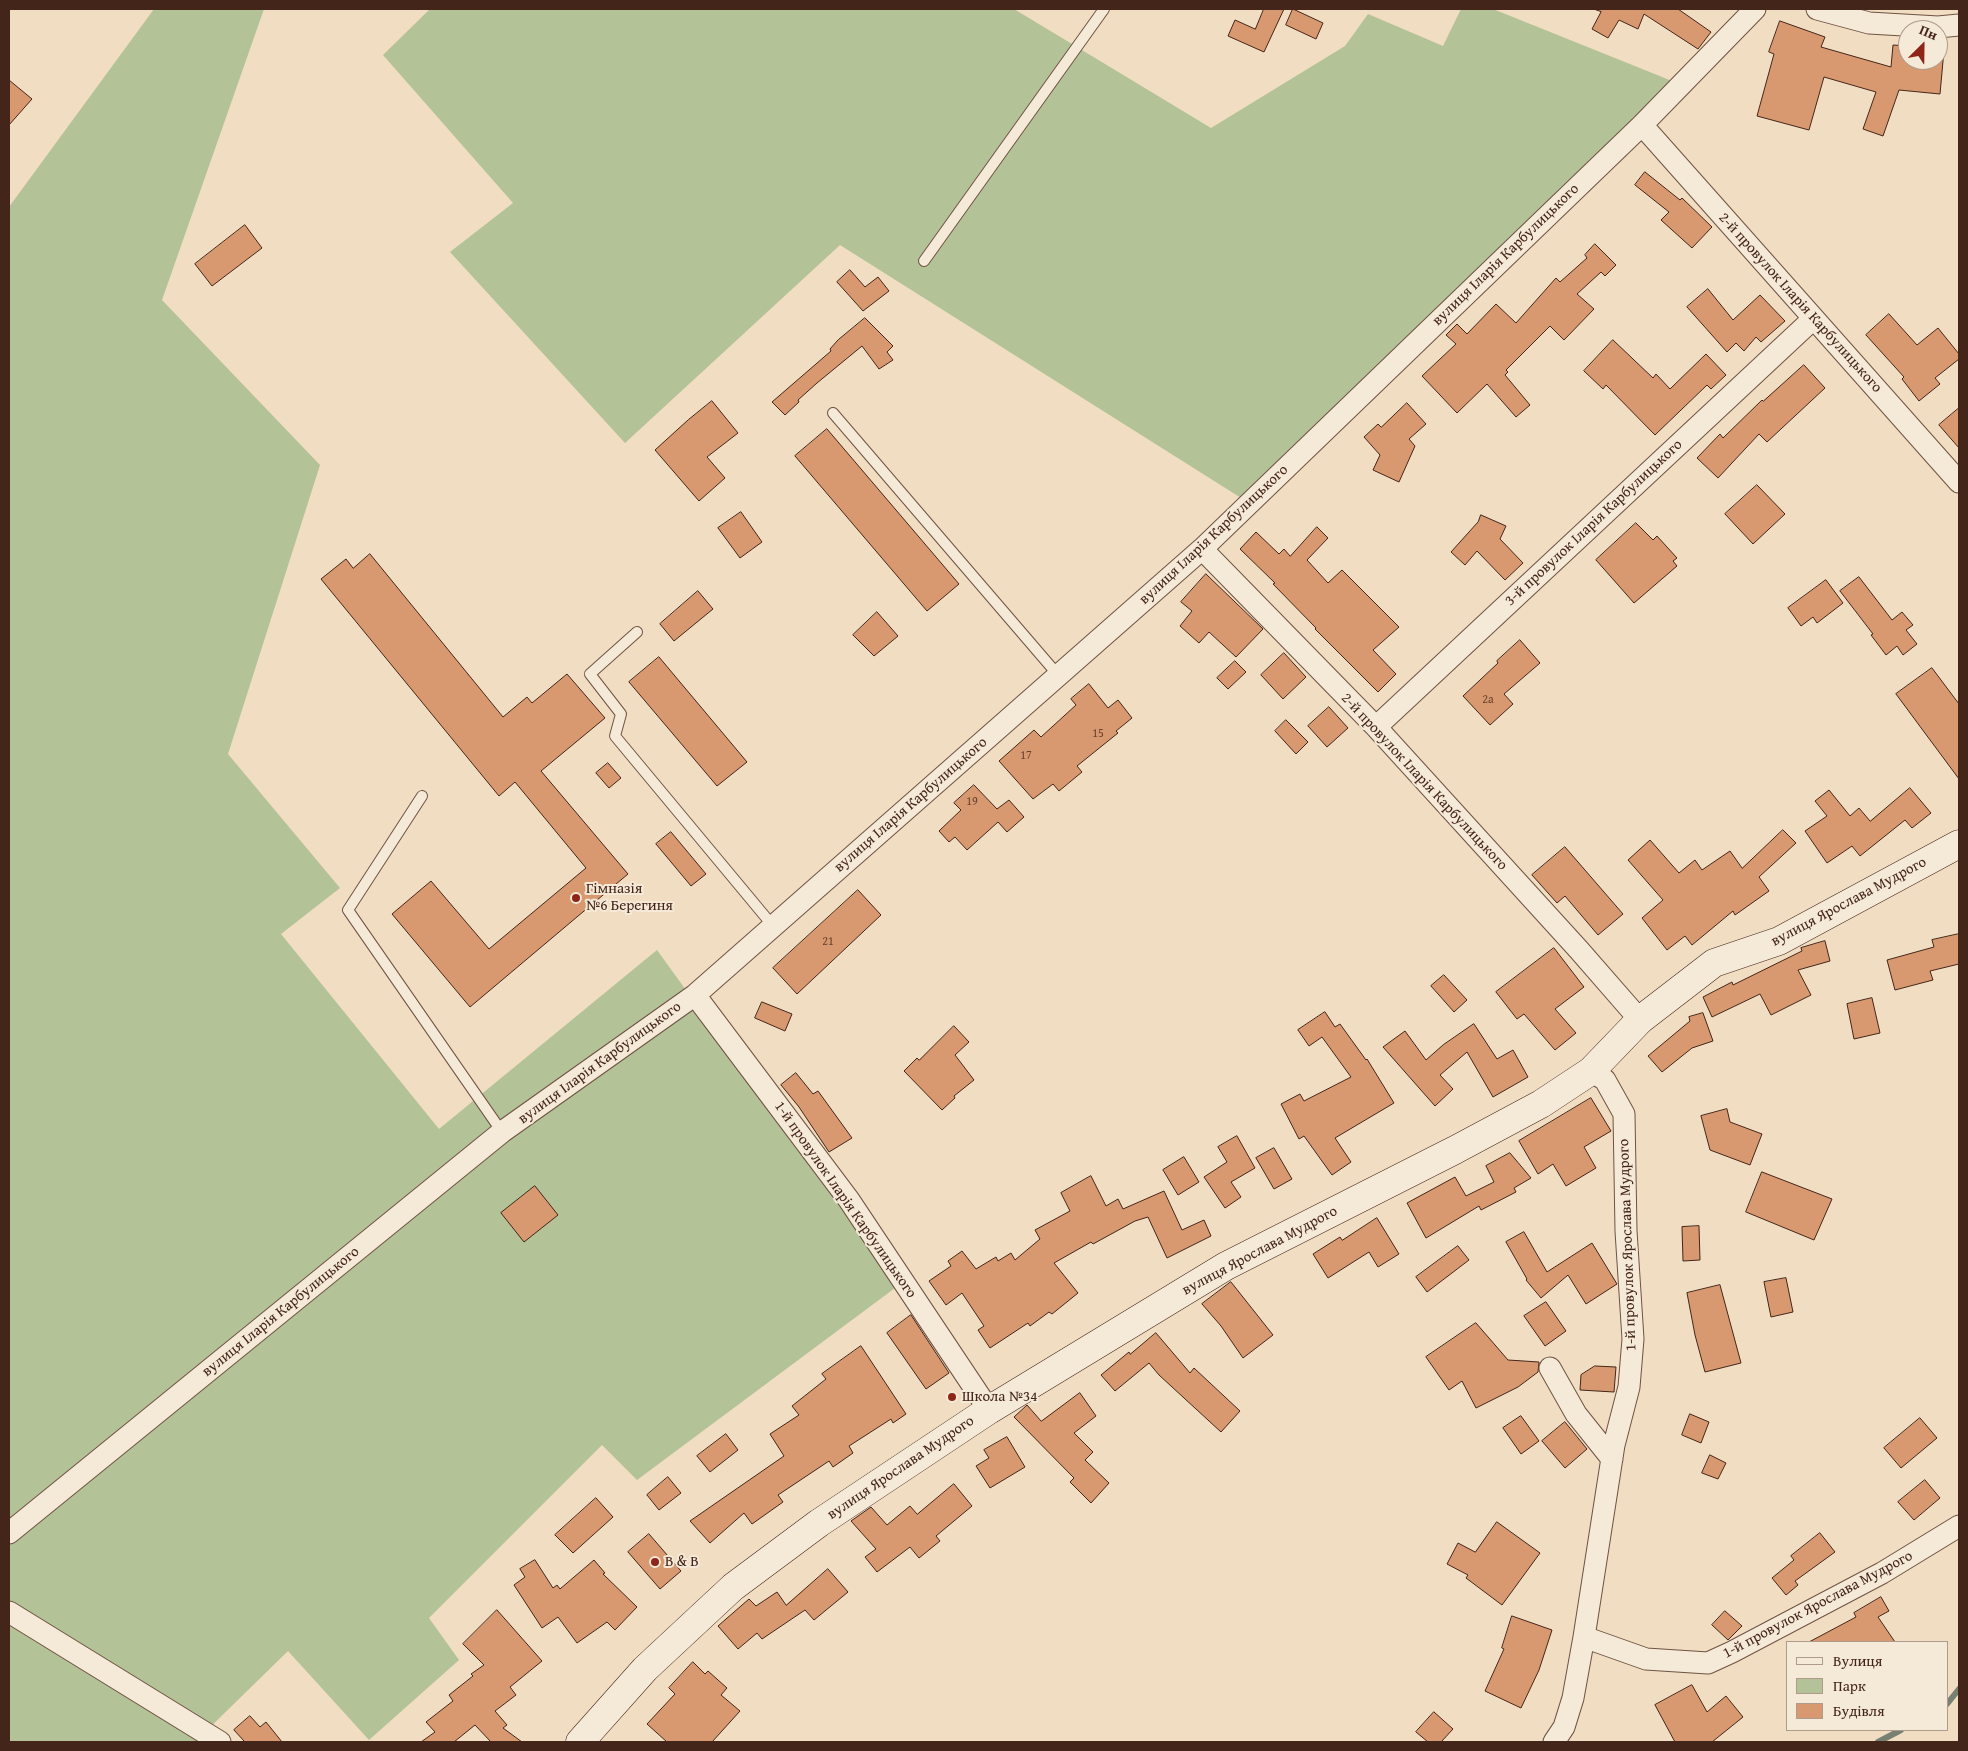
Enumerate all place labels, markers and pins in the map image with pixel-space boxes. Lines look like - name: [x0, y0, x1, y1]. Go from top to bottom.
- place label: Гімназія №6 Берегиня: [586, 880, 673, 915]
- marker: Гімназія №6 Берегиня: [570, 892, 582, 904]
- place label: Школа №34: [962, 1388, 1037, 1406]
- marker: Школа №34: [946, 1391, 958, 1403]
- place label: B & B: [665, 1553, 699, 1571]
- marker: B & B: [649, 1556, 661, 1568]

